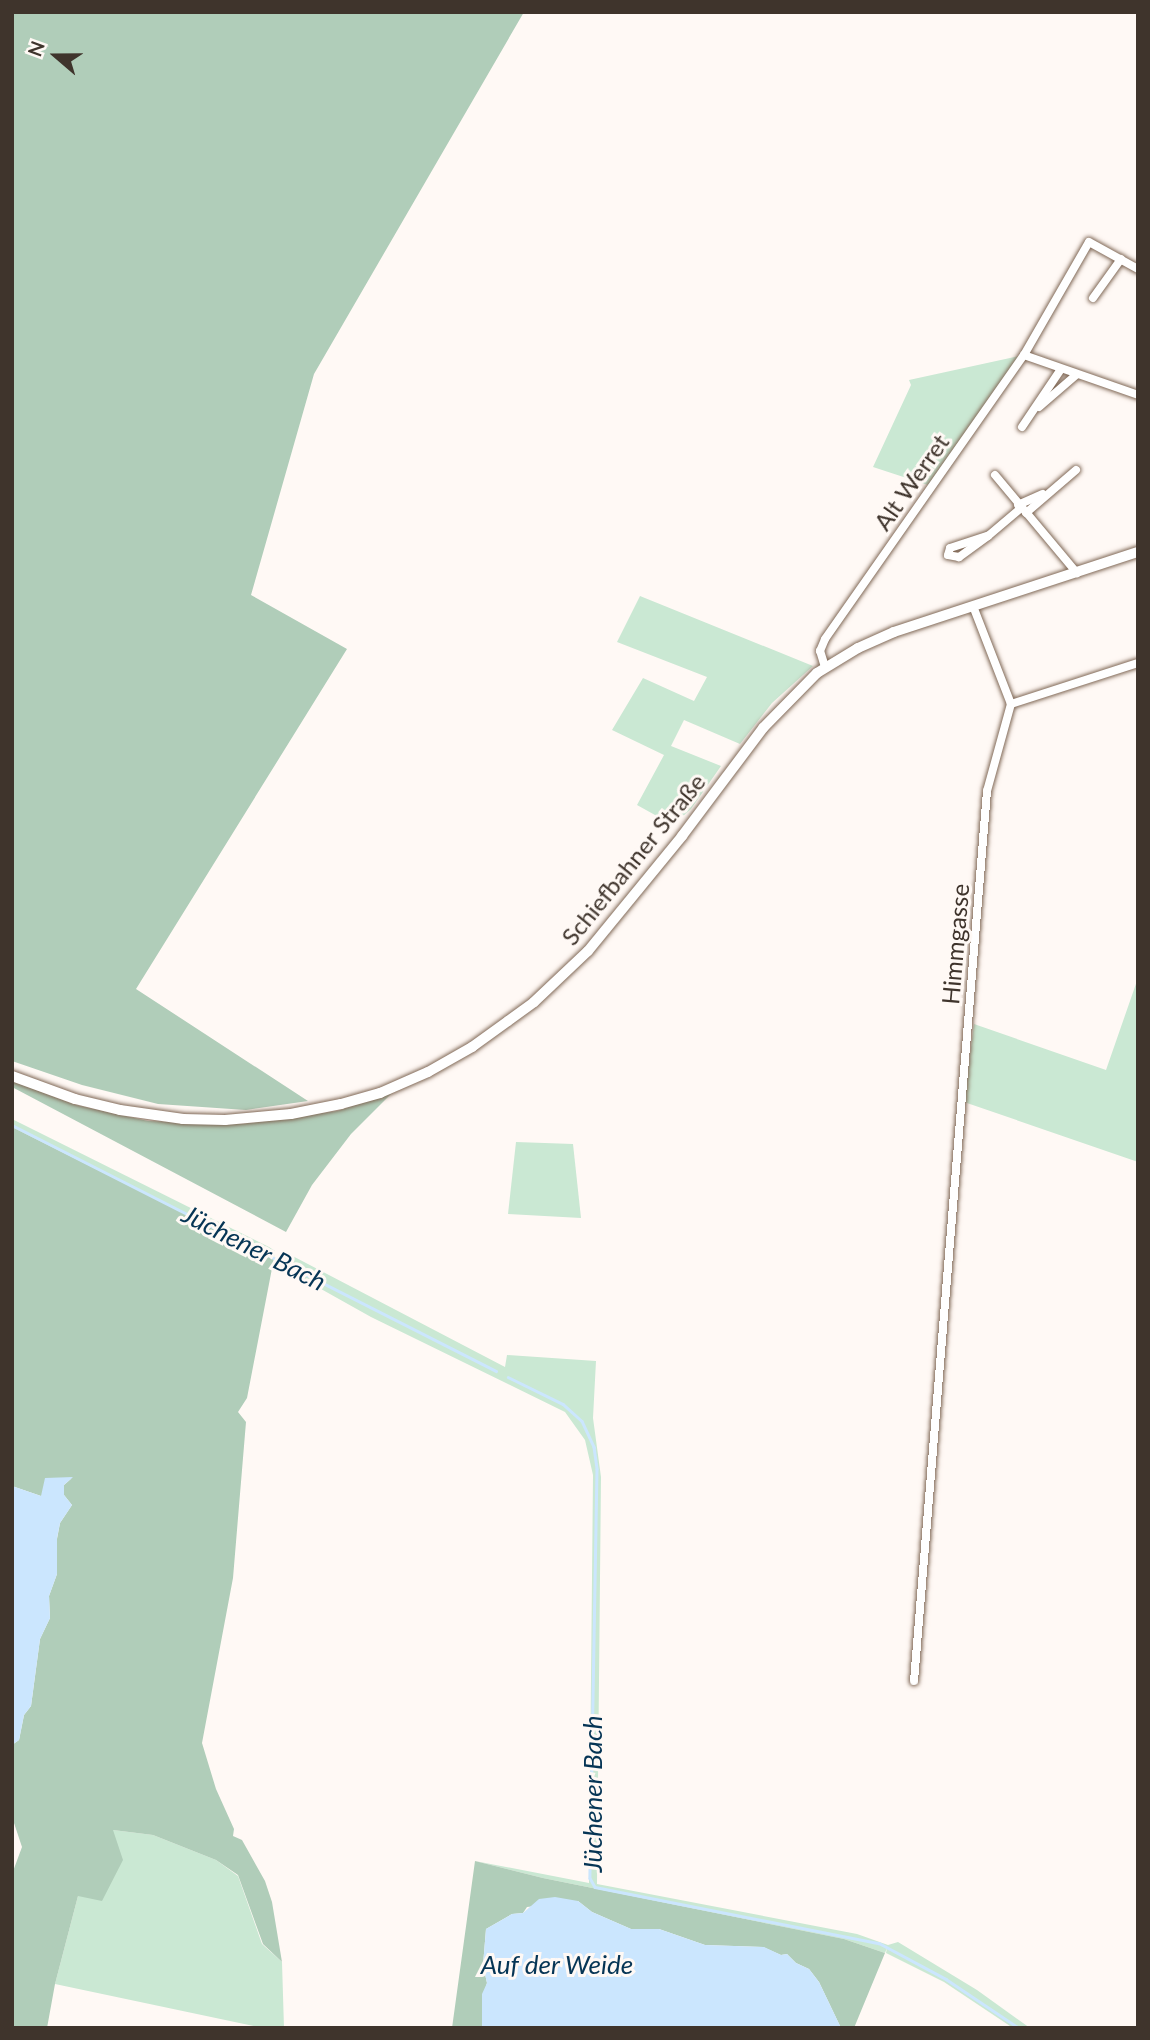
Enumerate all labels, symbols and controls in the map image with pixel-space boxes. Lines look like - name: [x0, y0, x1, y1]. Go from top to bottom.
- north arrow: [21, 21, 91, 91]
- text: N: [22, 38, 49, 59]
- street label: Alt Werret: [867, 428, 955, 536]
- street label: Schiefbahner Straße: [555, 767, 711, 951]
- street label: Himmgasse: [935, 882, 975, 1006]
- water label: Jüchener Bach: [177, 1198, 331, 1298]
- water label: Jüchener Bach: [577, 1715, 609, 1873]
- water label: Auf der Weide: [480, 1949, 634, 1981]

